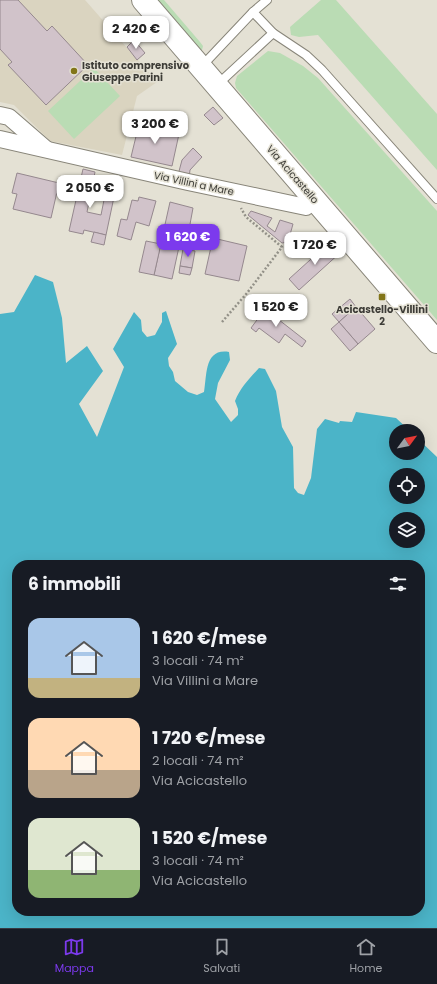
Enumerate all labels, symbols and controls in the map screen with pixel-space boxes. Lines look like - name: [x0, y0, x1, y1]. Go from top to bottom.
- pin: 2 420 €: [99, 16, 173, 50]
- text: 2 420 €: [112, 19, 160, 38]
- place label: Istituto comprensivo Giuseppe Parini: [82, 58, 190, 85]
- marker: Istituto comprensivo Giuseppe Parini: [69, 66, 79, 76]
- pin: 3 200 €: [118, 111, 192, 145]
- text: 3 200 €: [131, 114, 179, 133]
- street label: Via Acicastello: [263, 142, 322, 207]
- street label: Via Villini a Mare: [152, 168, 235, 199]
- pin: 2 050 €: [53, 175, 127, 209]
- text: 2 050 €: [66, 178, 114, 197]
- pin: 1 620 €: [151, 224, 225, 258]
- text: 1 620 €: [166, 227, 210, 246]
- pin: 1 720 €: [278, 232, 352, 266]
- text: 1 720 €: [293, 235, 337, 254]
- marker: Acicastello-Villini 2: [377, 292, 387, 302]
- pin: 1 520 €: [239, 294, 313, 328]
- text: 1 520 €: [253, 297, 299, 316]
- place label: Acicastello-Villini 2: [336, 302, 428, 329]
- north arrow: [389, 424, 425, 460]
- map controls: [389, 424, 425, 548]
- button: locate: [389, 468, 425, 504]
- button: layers: [389, 512, 425, 548]
- text: 6 immobili: [28, 572, 121, 596]
- icon: filters: [387, 573, 409, 595]
- text: 1 620 €/mese: [152, 626, 267, 650]
- icon: home: [60, 634, 108, 682]
- text: 3 locali · 74 m²: [152, 651, 244, 670]
- text: Via Villini a Mare: [152, 671, 258, 690]
- text: 1 720 €/mese: [152, 726, 265, 750]
- icon: home: [60, 734, 108, 782]
- text: 2 locali · 74 m²: [152, 751, 244, 770]
- text: Via Acicastello: [152, 771, 247, 790]
- text: 1 520 €/mese: [152, 826, 267, 850]
- icon: home: [60, 834, 108, 882]
- text: 3 locali · 74 m²: [152, 851, 244, 870]
- text: Via Acicastello: [152, 871, 247, 890]
- tab: Mappa: [55, 936, 94, 977]
- tab: Salvati: [203, 936, 240, 977]
- tab: Home: [350, 936, 382, 977]

